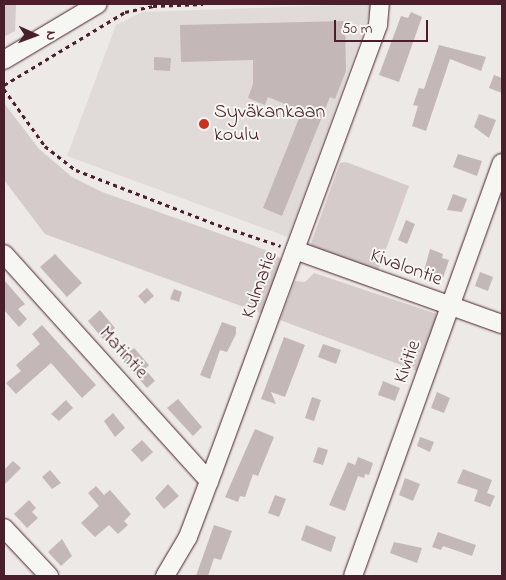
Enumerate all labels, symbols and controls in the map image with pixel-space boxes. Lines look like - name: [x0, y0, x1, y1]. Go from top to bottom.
- north arrow: [10, 10, 60, 60]
- scale bar: [336, 10, 430, 42]
- text: 50 m: [342, 18, 372, 40]
- text: N: [40, 30, 61, 41]
- place label: Syväkankaan koulu: [214, 100, 325, 147]
- marker: Syväkankaan koulu: [198, 118, 210, 130]
- street label: Kivalontie: [367, 244, 445, 292]
- street label: Kulmatie: [237, 248, 283, 322]
- street label: Matintie: [93, 322, 153, 384]
- street label: Kivitie: [389, 337, 427, 387]

